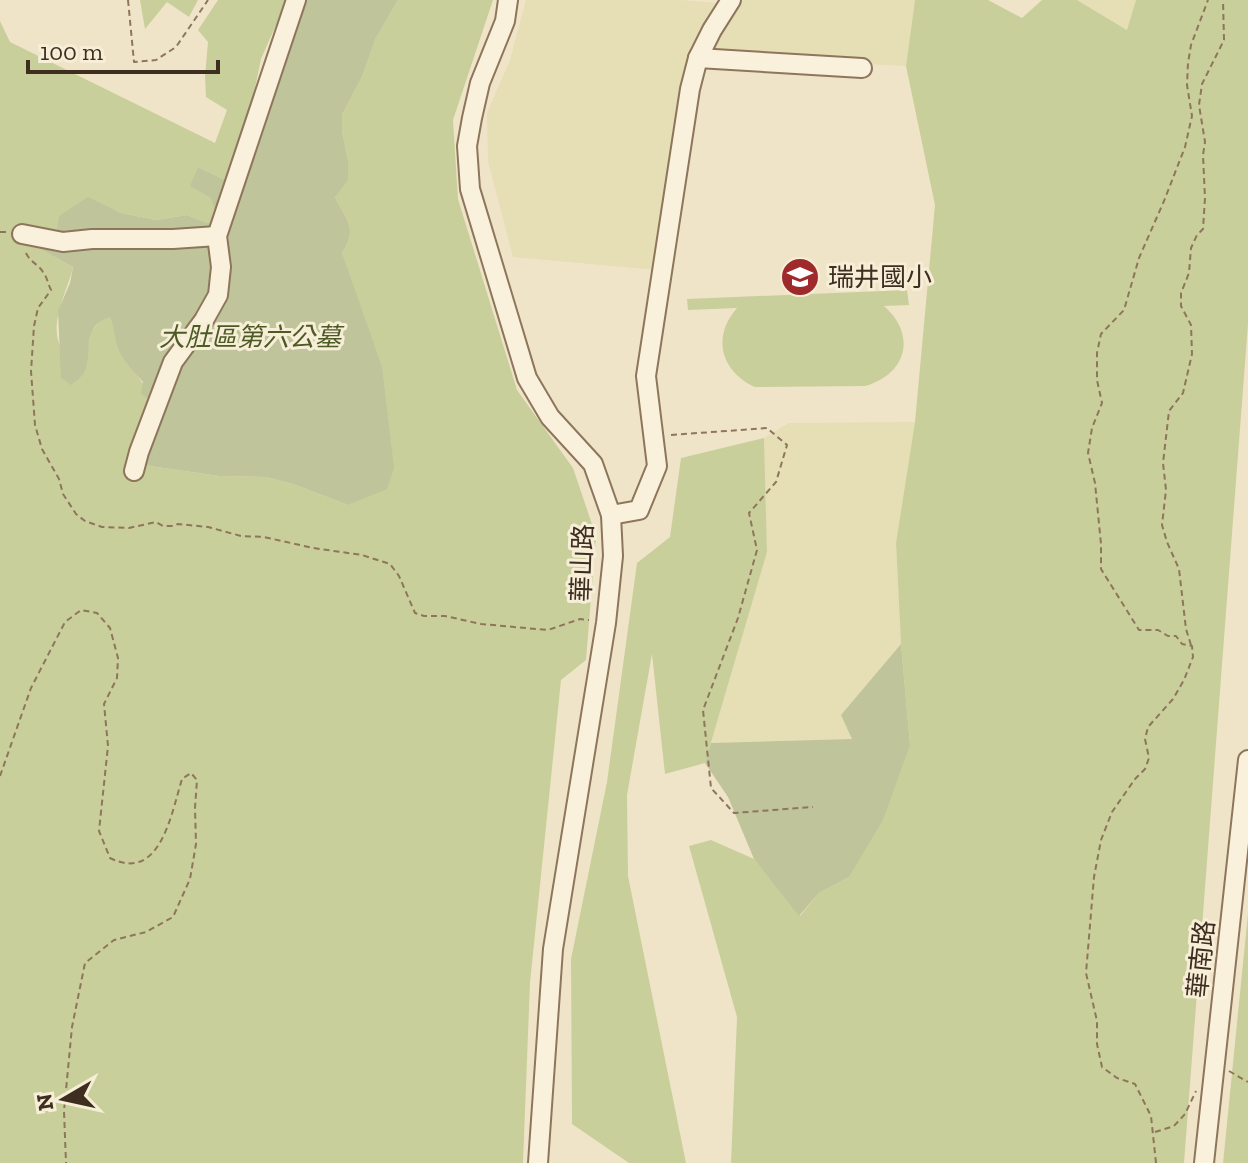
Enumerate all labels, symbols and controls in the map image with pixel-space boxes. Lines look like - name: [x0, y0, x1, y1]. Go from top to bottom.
- scale bar: [28, 24, 218, 74]
- text: 100 m: [40, 37, 103, 66]
- school or university icon: 瑞井國小: [779, 256, 821, 298]
- place label: 瑞井國小: [828, 261, 932, 293]
- park label: 大肚區第六公墓: [159, 321, 345, 353]
- street label: 華山路: [565, 523, 599, 603]
- street label: 華南路: [1181, 919, 1221, 999]
- north arrow: [24, 1059, 104, 1139]
- text: N: [30, 1091, 59, 1112]

